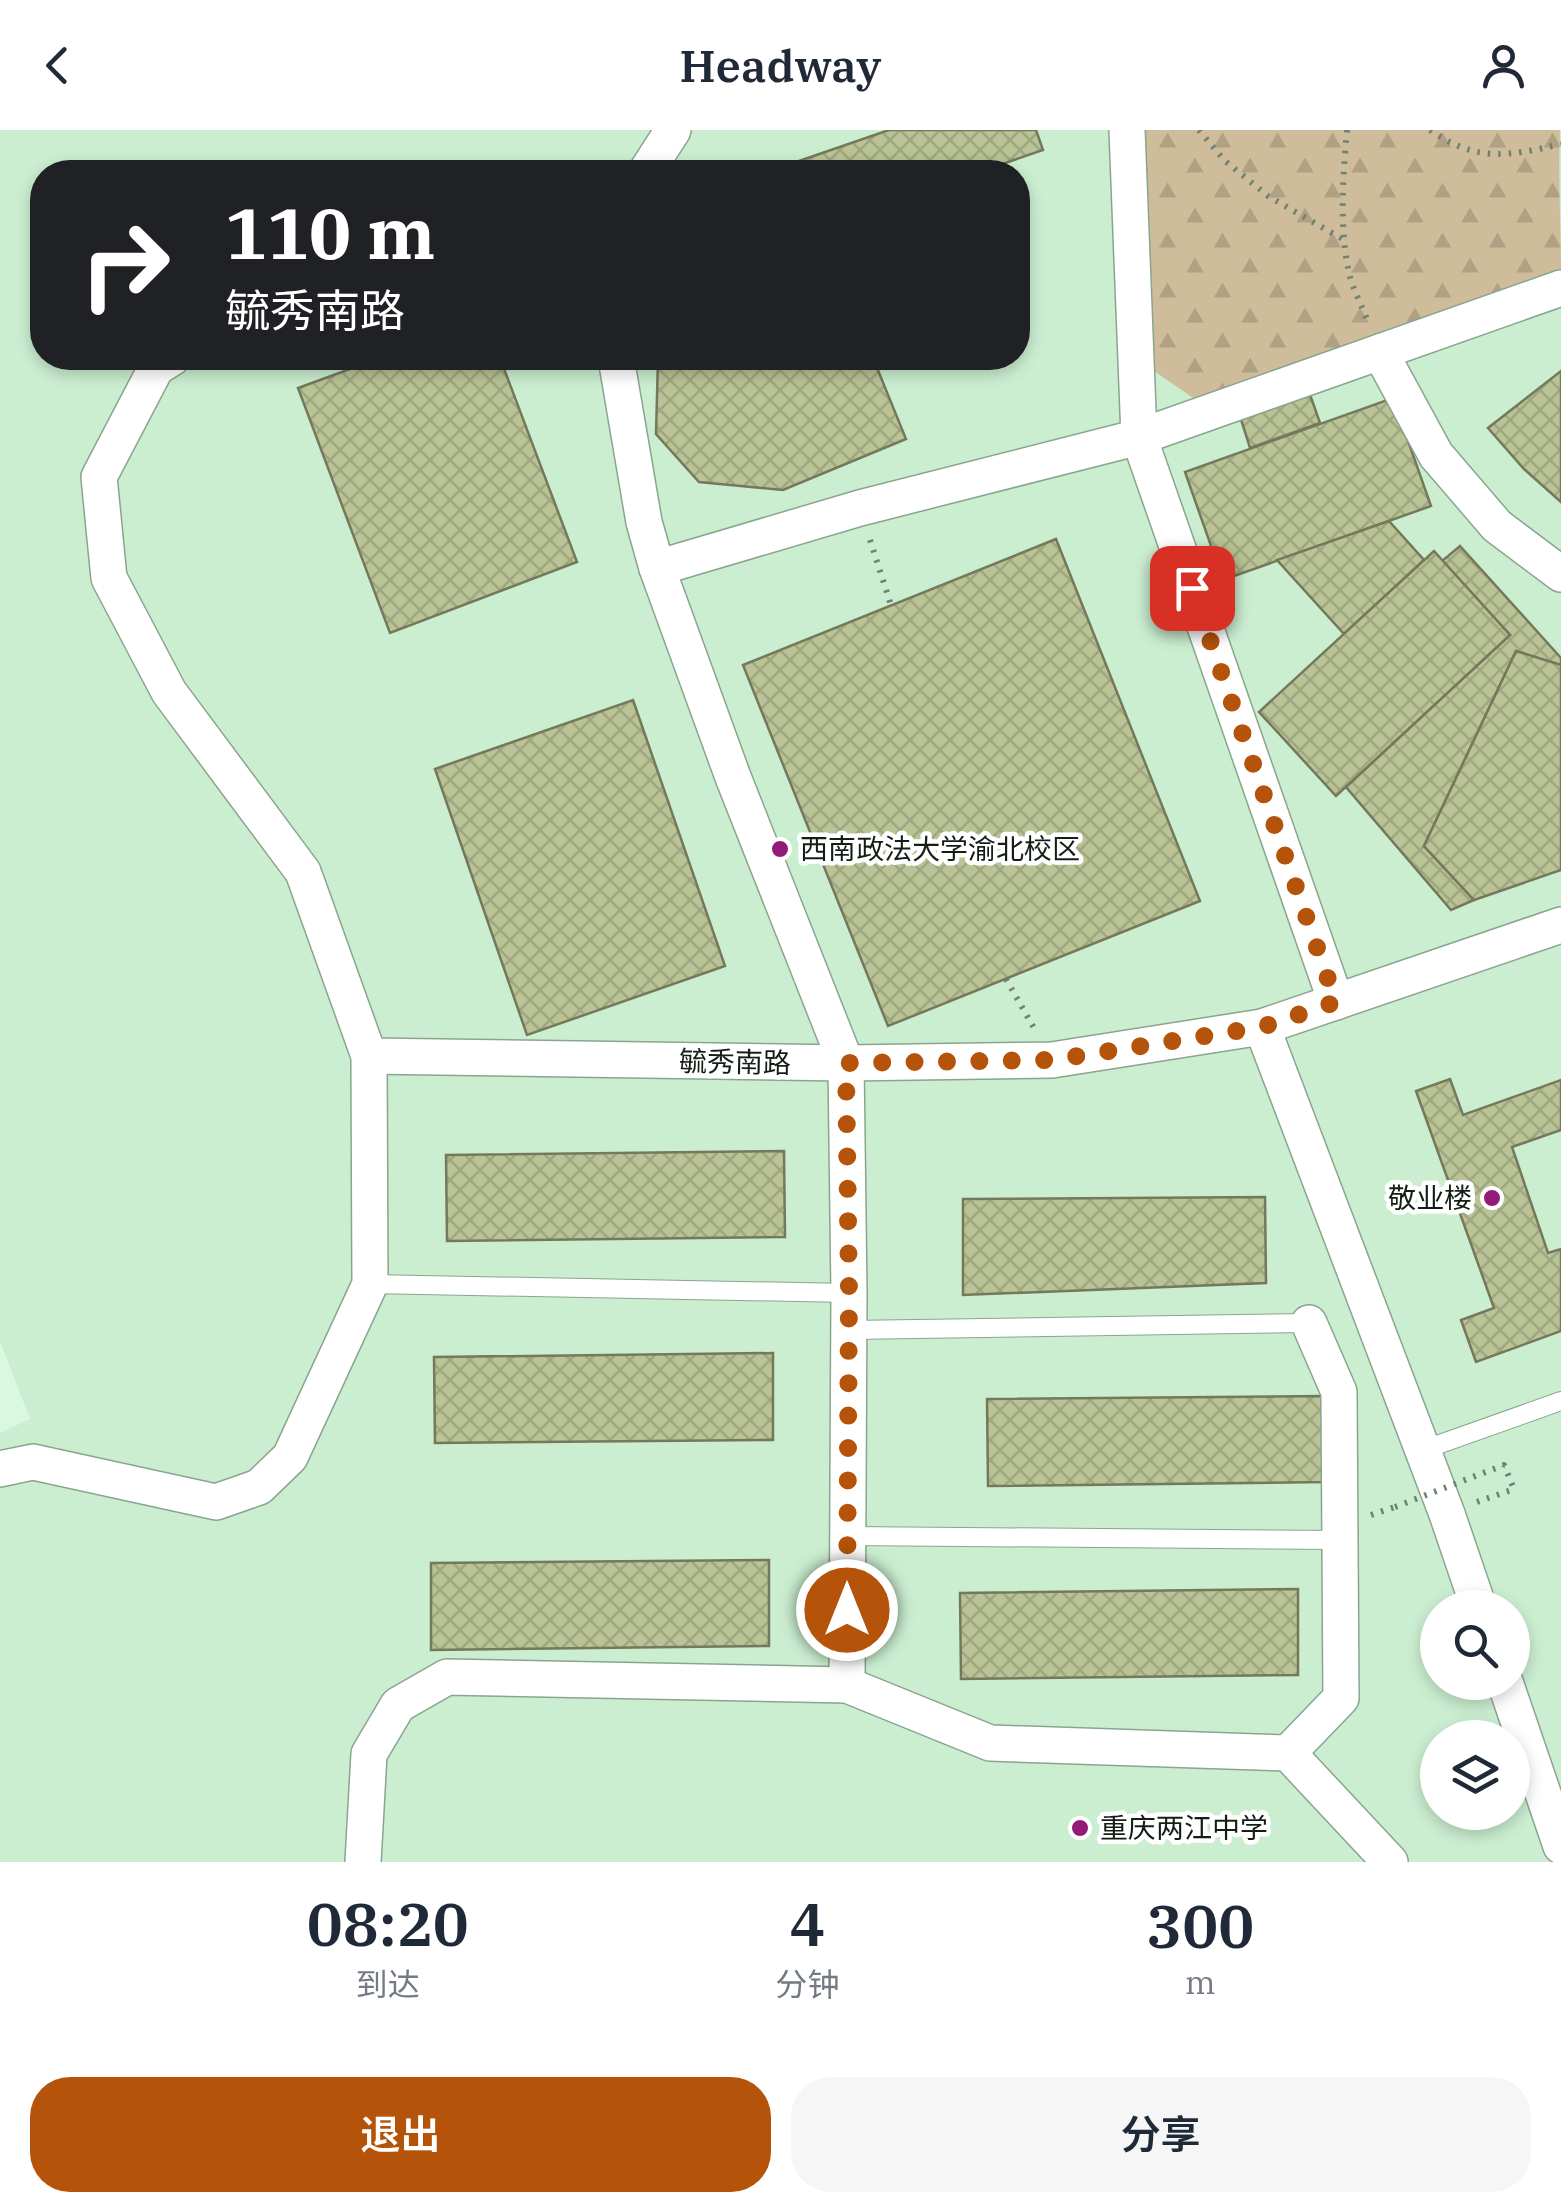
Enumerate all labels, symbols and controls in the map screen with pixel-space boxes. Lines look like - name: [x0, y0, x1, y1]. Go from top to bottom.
- text: Headway: [680, 36, 881, 94]
- icon: back: [30, 38, 85, 93]
- icon: person: [1476, 38, 1531, 93]
- text: 110 m: [225, 187, 435, 278]
- icon: right: [60, 200, 190, 330]
- text: 毓秀南路: [225, 281, 405, 339]
- pin: [1150, 546, 1235, 631]
- icon: arrive: [1165, 561, 1220, 616]
- place label: 西南政法大学渝北校区: [800, 830, 1080, 867]
- marker: 西南政法大学渝北校区: [769, 838, 791, 860]
- street label: 毓秀南路: [679, 1042, 791, 1081]
- place label: 敬业楼: [1388, 1179, 1472, 1216]
- marker: 敬业楼: [1481, 1187, 1503, 1209]
- position arrow: [795, 1558, 899, 1662]
- map controls: [1420, 1590, 1530, 1830]
- button: search: [1420, 1590, 1530, 1700]
- button: layers: [1420, 1720, 1530, 1830]
- place label: 重庆两江中学: [1100, 1809, 1268, 1846]
- marker: 重庆两江中学: [1069, 1817, 1091, 1839]
- text: 08:20: [307, 1884, 469, 1963]
- text: 4: [789, 1884, 825, 1963]
- text: 300: [1146, 1886, 1254, 1965]
- text: m: [1185, 1961, 1215, 2003]
- text: 到达: [356, 1963, 420, 2005]
- text: 分钟: [775, 1963, 839, 2005]
- button: 退出: [30, 2077, 771, 2192]
- button: 分享: [791, 2077, 1531, 2192]

